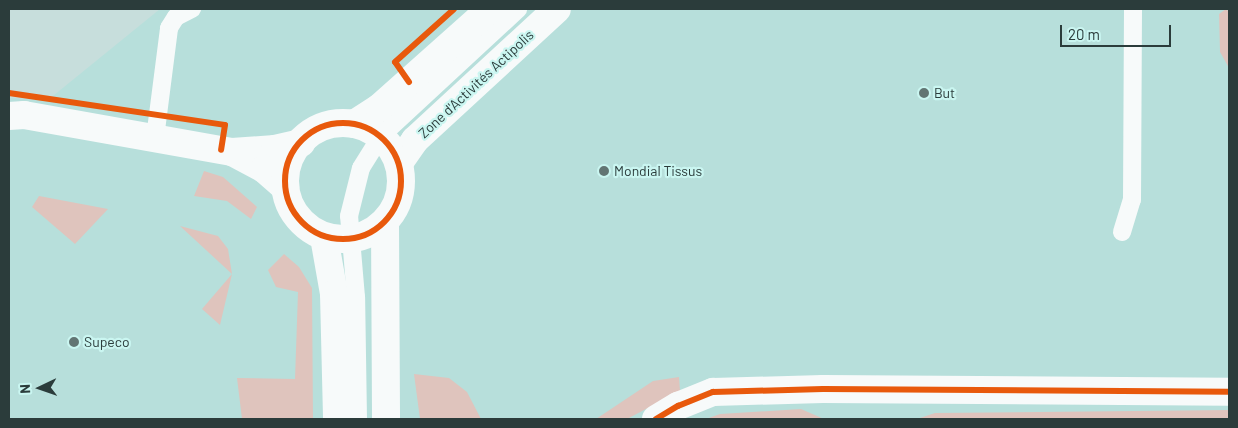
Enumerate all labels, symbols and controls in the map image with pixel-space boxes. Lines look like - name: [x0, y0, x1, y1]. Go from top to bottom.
- scale bar: [1063, 15, 1174, 47]
- text: 20 m: [1068, 25, 1100, 43]
- street label: Zone d'Activités Actipolis: [415, 26, 537, 142]
- place label: But: [934, 85, 955, 101]
- marker: But: [918, 87, 930, 99]
- place label: Mondial Tissus: [614, 163, 702, 179]
- marker: Mondial Tissus: [598, 165, 610, 177]
- place label: Supeco: [84, 334, 130, 350]
- marker: Supeco: [68, 336, 80, 348]
- north arrow: [15, 363, 65, 413]
- text: N: [16, 384, 33, 394]

